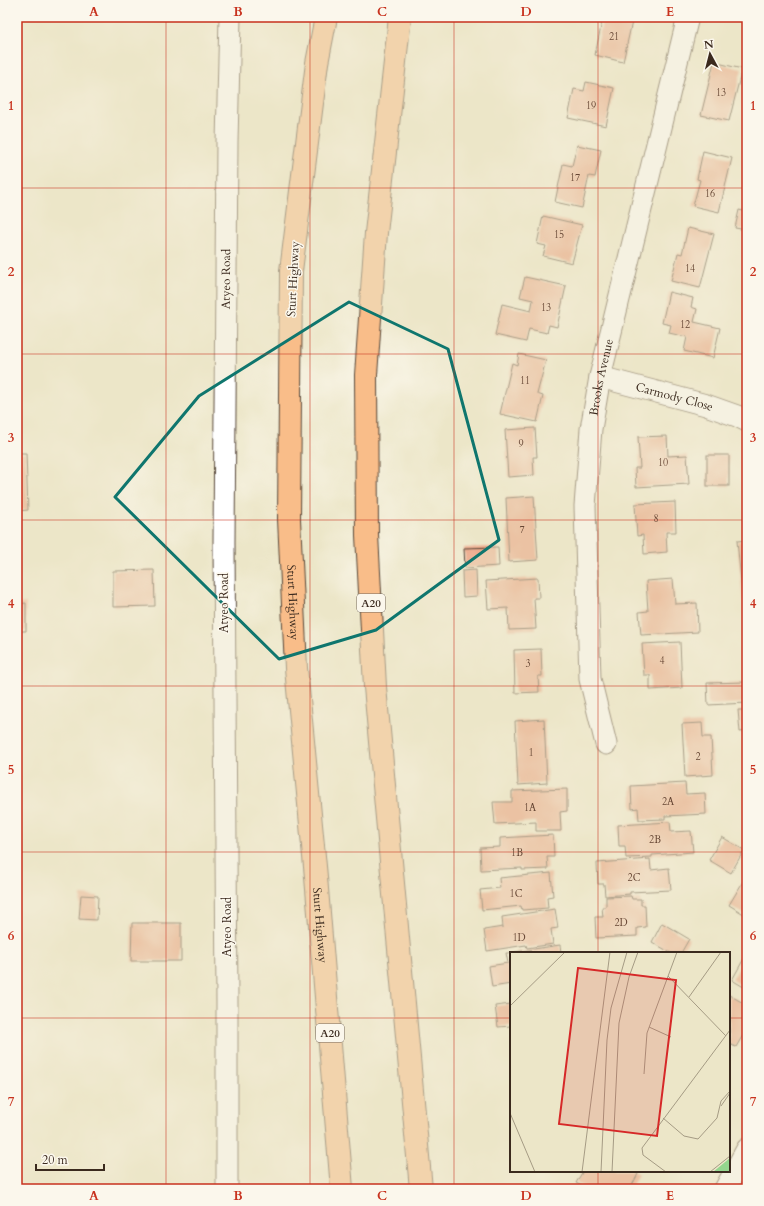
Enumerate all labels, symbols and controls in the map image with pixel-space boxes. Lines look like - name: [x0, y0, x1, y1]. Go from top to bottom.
- text: A: [89, 3, 99, 21]
- text: B: [233, 3, 243, 21]
- text: C: [377, 3, 387, 21]
- text: D: [520, 3, 532, 21]
- text: E: [666, 3, 674, 21]
- house number: 21: [609, 30, 619, 44]
- north arrow: [690, 34, 730, 74]
- text: N: [703, 36, 715, 53]
- house number: 13: [716, 86, 726, 100]
- text: 1: [8, 97, 14, 115]
- text: 1: [750, 97, 756, 115]
- house number: 19: [586, 99, 596, 113]
- house number: 17: [570, 171, 580, 185]
- house number: 16: [705, 187, 715, 201]
- house number: 15: [554, 228, 564, 242]
- street label: Sturt Highway: [283, 240, 303, 317]
- street label: Atyeo Road: [218, 248, 234, 309]
- house number: 14: [685, 262, 695, 276]
- text: 2: [8, 263, 15, 281]
- text: 2: [750, 263, 757, 281]
- house number: 13: [541, 301, 551, 315]
- house number: 12: [680, 318, 690, 332]
- street label: Brooks Avenue: [585, 337, 617, 417]
- house number: 11: [520, 374, 530, 388]
- street label: Carmody Close: [634, 379, 715, 415]
- text: 3: [8, 429, 15, 447]
- text: 3: [750, 429, 757, 447]
- house number: 9: [518, 437, 524, 451]
- house number: 10: [658, 456, 668, 470]
- house number: 8: [653, 512, 659, 526]
- house number: 7: [519, 523, 525, 537]
- street label: Sturt Highway: [283, 564, 303, 641]
- street label: Atyeo Road: [216, 572, 232, 633]
- road number: A20: [357, 594, 385, 612]
- text: 4: [8, 595, 15, 613]
- text: 4: [750, 595, 757, 613]
- house number: 4: [659, 654, 665, 668]
- house number: 3: [525, 657, 531, 671]
- house number: 1: [528, 746, 534, 760]
- house number: 2: [695, 750, 701, 764]
- text: 5: [8, 761, 14, 779]
- text: 5: [750, 761, 756, 779]
- house number: 2A: [662, 795, 675, 809]
- house number: 1A: [524, 801, 537, 815]
- house number: 2B: [649, 833, 661, 847]
- house number: 1B: [511, 846, 523, 860]
- house number: 2C: [628, 871, 641, 885]
- street label: Sturt Highway: [309, 887, 331, 964]
- house number: 1C: [510, 887, 523, 901]
- street label: Atyeo Road: [219, 896, 235, 957]
- house number: 2D: [614, 916, 628, 930]
- text: 6: [8, 927, 15, 945]
- text: 6: [750, 927, 757, 945]
- house number: 1D: [512, 931, 526, 945]
- inset map: [510, 952, 730, 1172]
- road number: A20: [316, 1024, 344, 1042]
- text: 7: [8, 1093, 15, 1111]
- text: 7: [750, 1093, 757, 1111]
- scale bar: [36, 1146, 104, 1172]
- text: 20 m: [42, 1152, 69, 1168]
- text: A: [89, 1187, 99, 1205]
- text: B: [233, 1187, 243, 1205]
- text: C: [377, 1187, 387, 1205]
- text: D: [520, 1187, 532, 1205]
- text: E: [666, 1187, 674, 1205]

